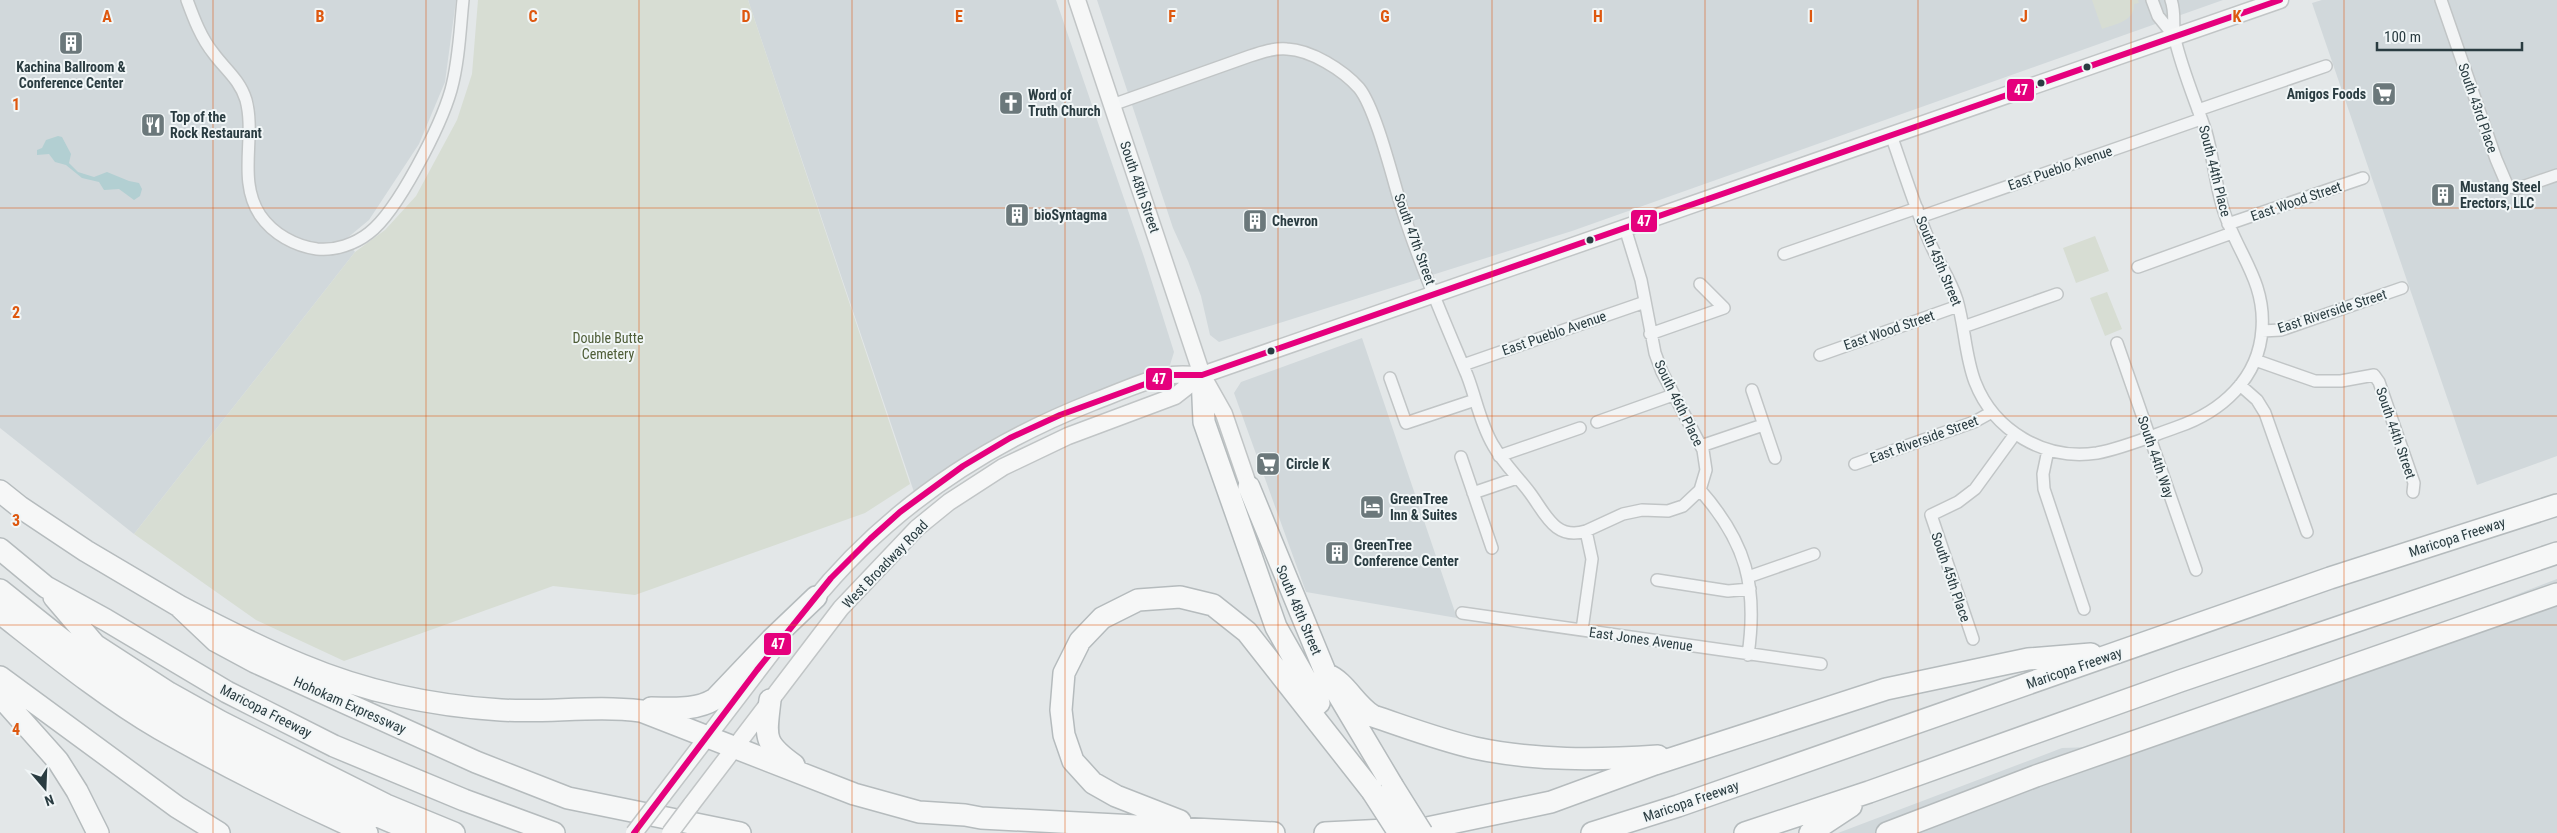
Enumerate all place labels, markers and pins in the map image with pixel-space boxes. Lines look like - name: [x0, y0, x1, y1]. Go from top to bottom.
- building icon: Kachina Ballroom & Conference Center: [58, 30, 84, 56]
- place label: Kachina Ballroom & Conference Center: [16, 59, 126, 91]
- unlabelled marker: [2082, 62, 2092, 72]
- unlabelled marker: [2036, 78, 2046, 88]
- supermarket icon: Amigos Foods: [2371, 81, 2397, 107]
- place label: Amigos Foods: [2287, 86, 2366, 102]
- place label: Word of Truth Church: [1028, 87, 1101, 119]
- church icon: Word of Truth Church: [998, 90, 1024, 116]
- place label: Top of the Rock Restaurant: [170, 109, 262, 141]
- restaurant icon: Top of the Rock Restaurant: [140, 112, 166, 138]
- place label: Mustang Steel Erectors, LLC: [2460, 179, 2541, 211]
- building icon: Mustang Steel Erectors, LLC: [2430, 182, 2456, 208]
- building icon: bioSyntagma: [1004, 202, 1030, 228]
- place label: bioSyntagma: [1034, 207, 1107, 223]
- building icon: Chevron: [1242, 208, 1268, 234]
- place label: Chevron: [1272, 213, 1318, 229]
- unlabelled marker: [1585, 235, 1595, 245]
- unlabelled marker: [1266, 346, 1276, 356]
- supermarket icon: Circle K: [1255, 451, 1281, 477]
- place label: Circle K: [1286, 456, 1330, 472]
- place label: GreenTree Inn & Suites: [1390, 491, 1457, 523]
- hotel icon: GreenTree Inn & Suites: [1359, 494, 1385, 520]
- place label: GreenTree Conference Center: [1354, 537, 1459, 569]
- building icon: GreenTree Conference Center: [1324, 540, 1350, 566]

